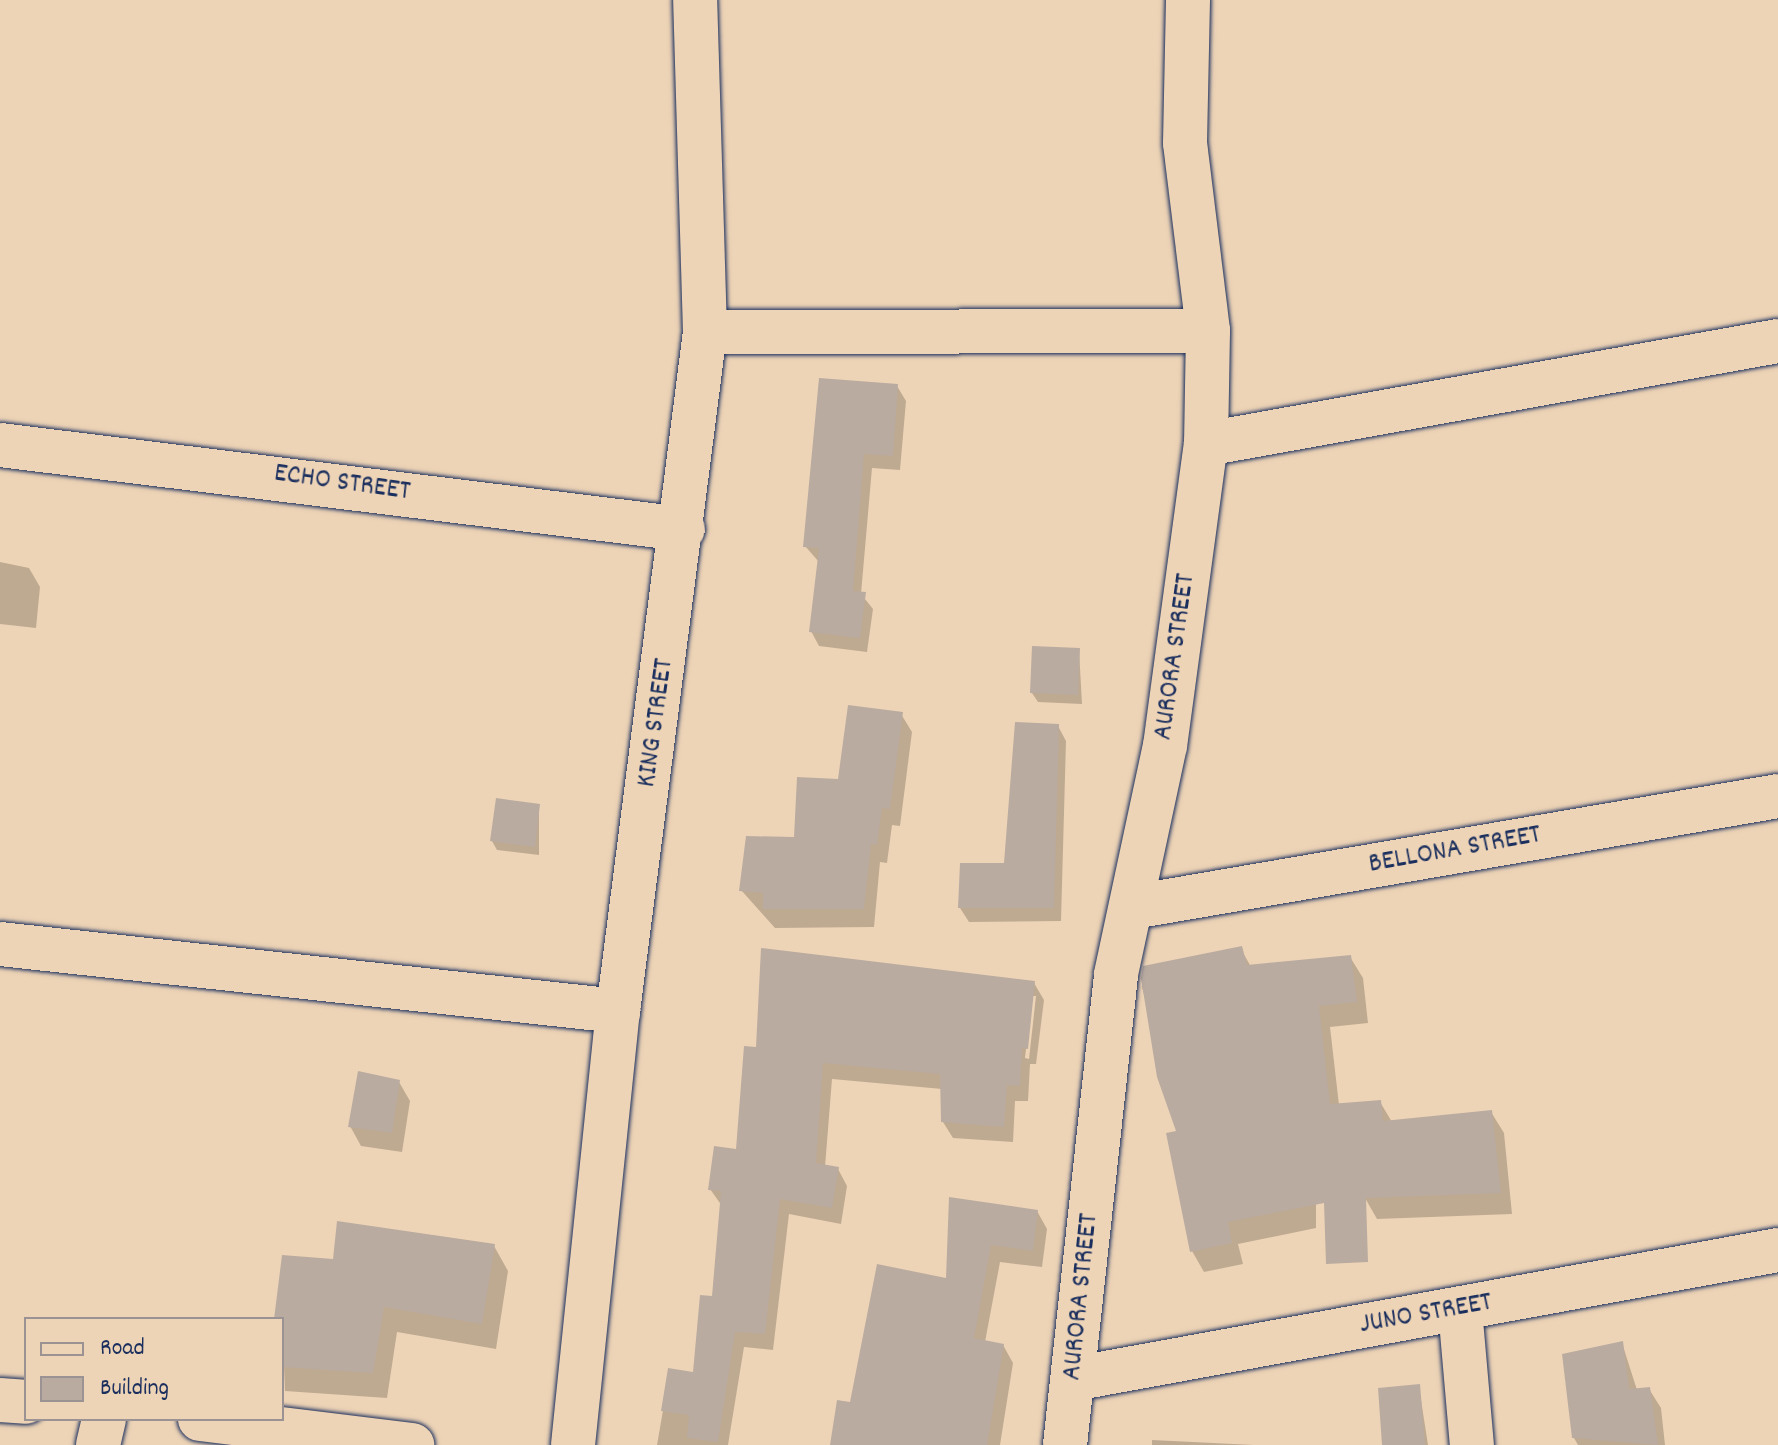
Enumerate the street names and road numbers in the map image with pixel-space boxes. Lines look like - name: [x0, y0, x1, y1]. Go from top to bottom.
- street label: ECHO STREET: [272, 458, 412, 510]
- street label: AURORA STREET: [1148, 572, 1204, 742]
- street label: KING STREET: [631, 656, 683, 790]
- street label: BELLONA STREET: [1366, 819, 1544, 883]
- street label: AURORA STREET: [1057, 1212, 1107, 1382]
- street label: JUNO STREET: [1357, 1287, 1495, 1343]

